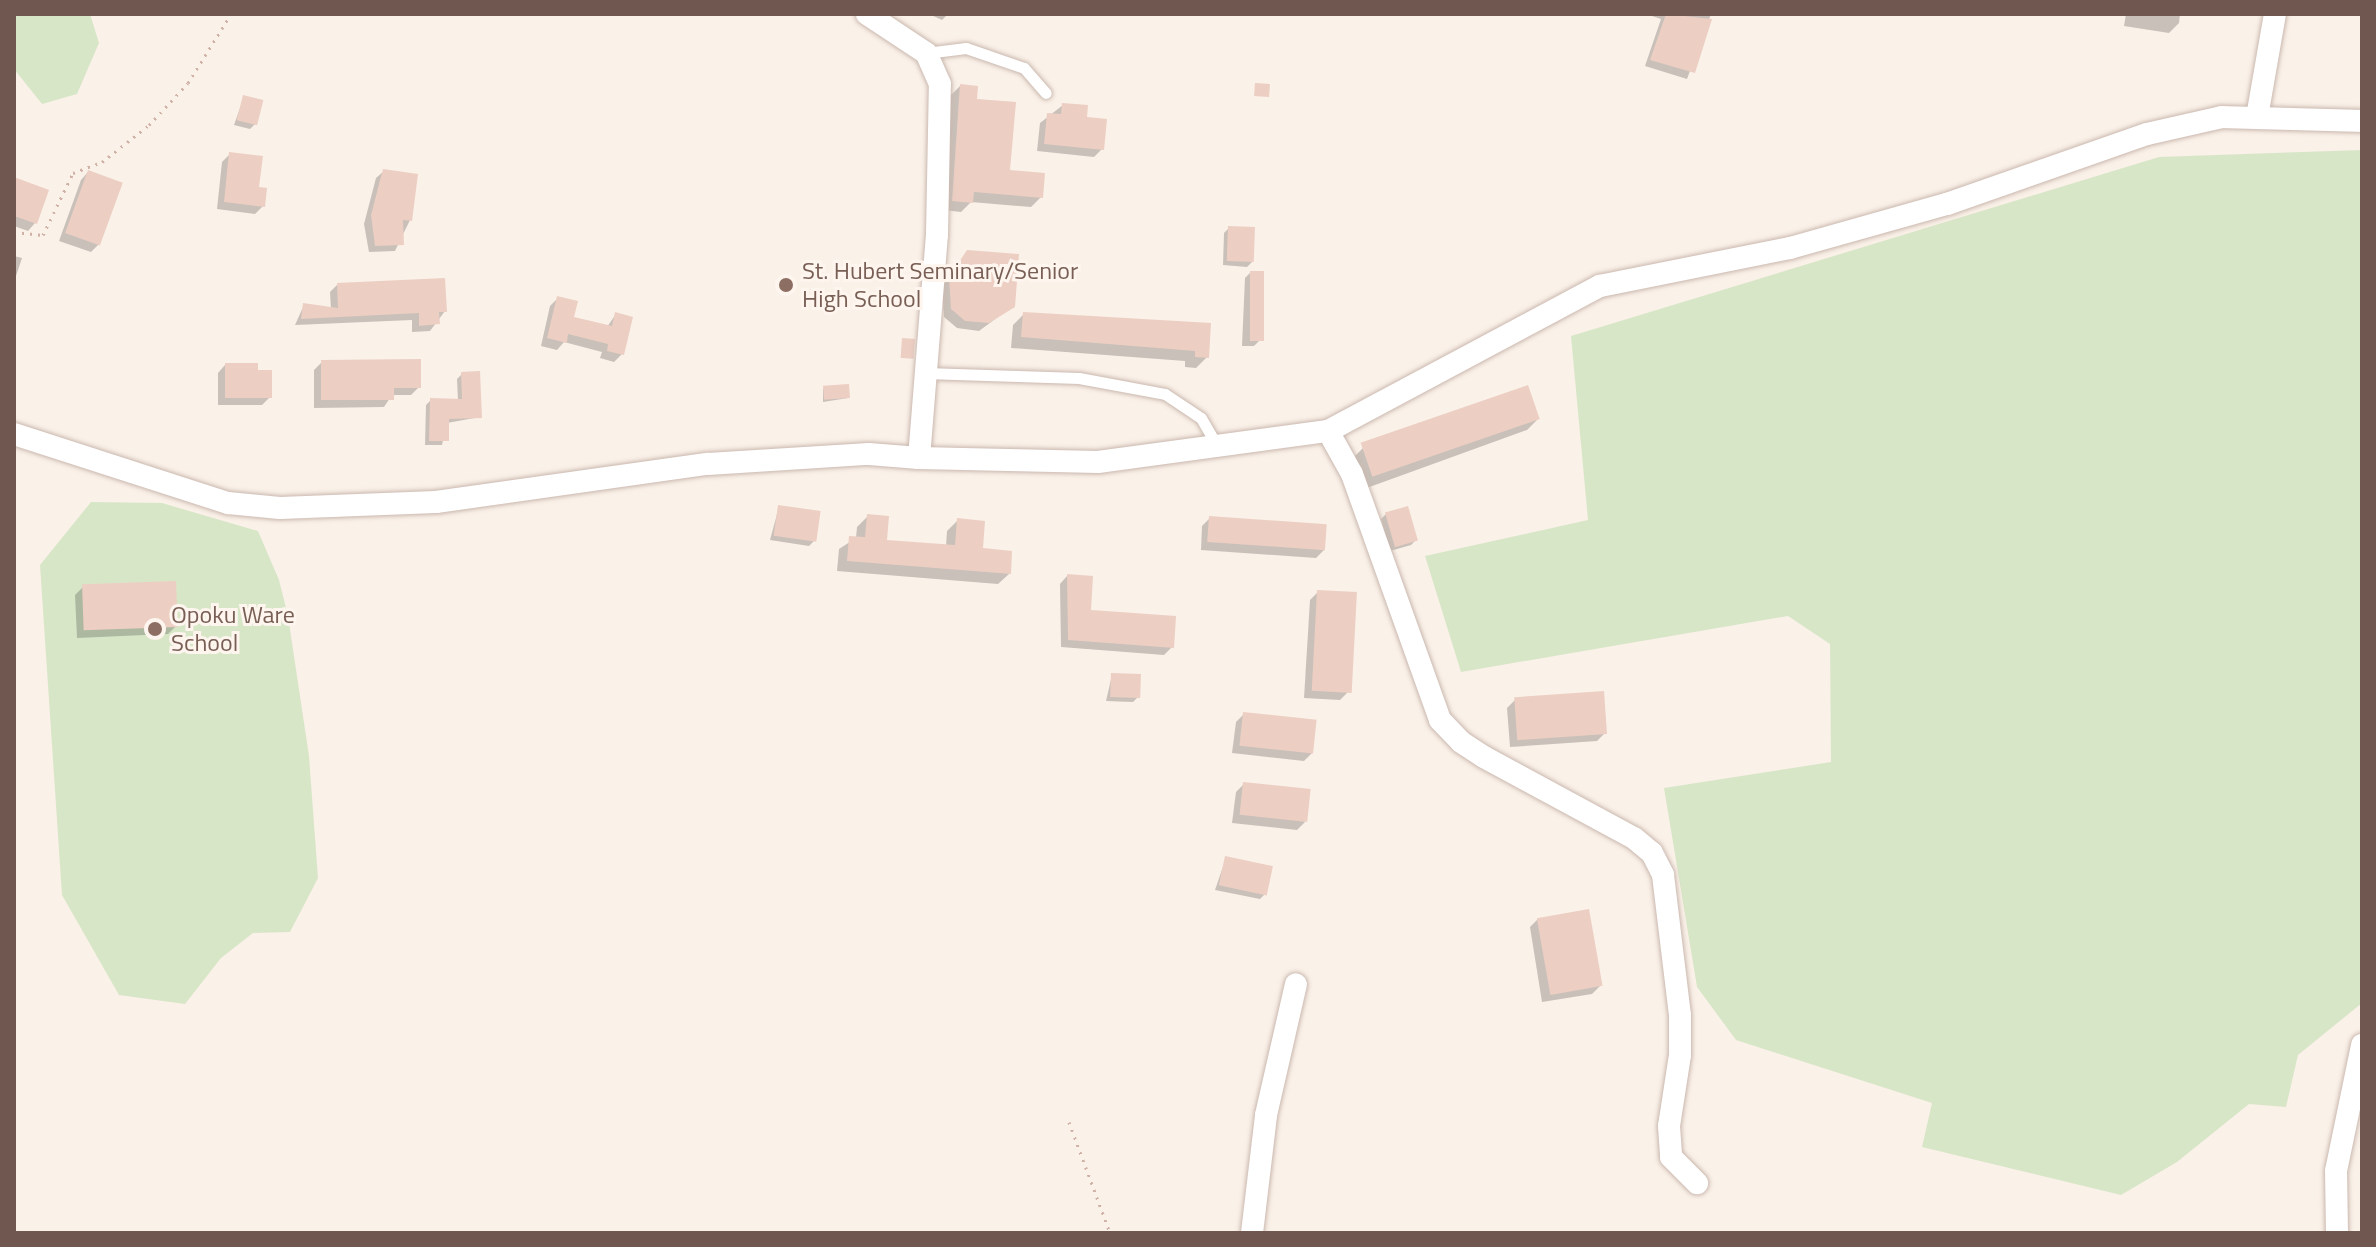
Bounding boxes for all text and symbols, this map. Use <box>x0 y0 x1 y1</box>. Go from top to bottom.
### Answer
place label: St. Hubert Seminary/Senior High School <box>802 257 1078 313</box>
marker: St. Hubert Seminary/Senior High School <box>777 276 795 294</box>
place label: Opoku Ware School <box>171 601 295 657</box>
marker: Opoku Ware School <box>146 620 164 638</box>

